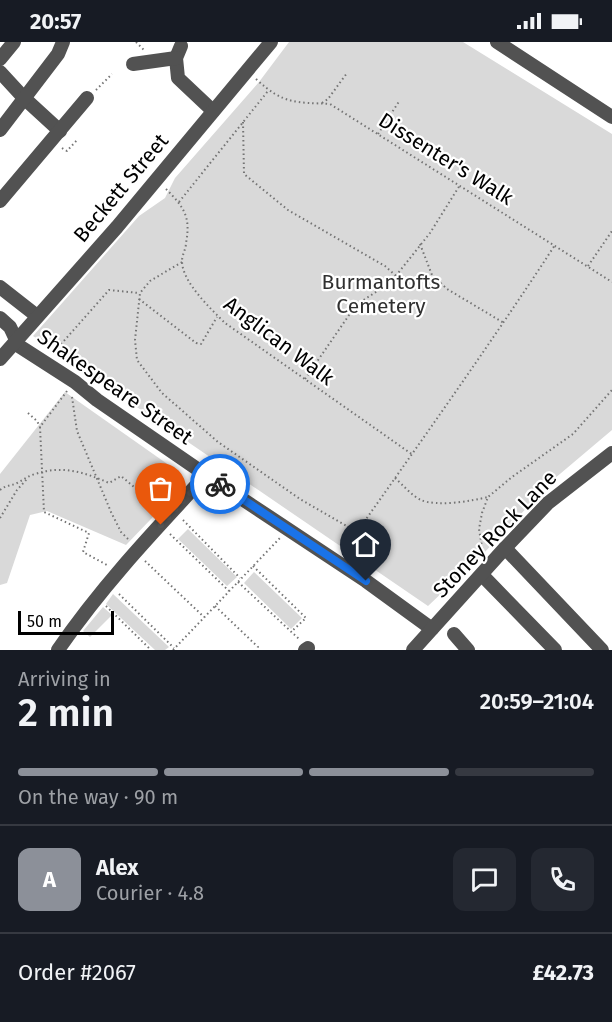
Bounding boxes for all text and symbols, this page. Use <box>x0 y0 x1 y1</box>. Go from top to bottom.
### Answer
text: 20:57 <box>30 8 81 35</box>
street label: Dissenter's Walk <box>374 107 518 211</box>
street label: Beckett Street <box>68 128 174 248</box>
park label: Burmantofts Cemetery <box>322 269 441 319</box>
street label: Anglican Walk <box>219 291 339 391</box>
street label: Shakespeare Street <box>32 324 198 451</box>
courier <box>190 454 250 514</box>
pin <box>135 463 186 525</box>
street label: Stoney Rock Lane <box>428 465 562 603</box>
icon: bike <box>204 468 237 501</box>
icon: bag <box>144 472 177 505</box>
pin <box>340 519 391 581</box>
icon: home <box>349 528 382 561</box>
scale bar <box>18 608 114 636</box>
text: 50 m <box>27 612 62 631</box>
text: Arriving in <box>18 667 111 691</box>
text: 20:59–21:04 <box>480 688 594 715</box>
text: 2 min <box>18 690 114 736</box>
text: On the way · 90 m <box>18 785 178 809</box>
button: chat <box>453 848 516 911</box>
button: phone <box>531 848 594 911</box>
text: Alex <box>96 854 139 881</box>
text: A <box>43 866 56 893</box>
text: Courier · 4.8 <box>96 881 204 905</box>
text: Order #2067 <box>18 959 136 986</box>
text: £42.73 <box>533 959 594 986</box>

